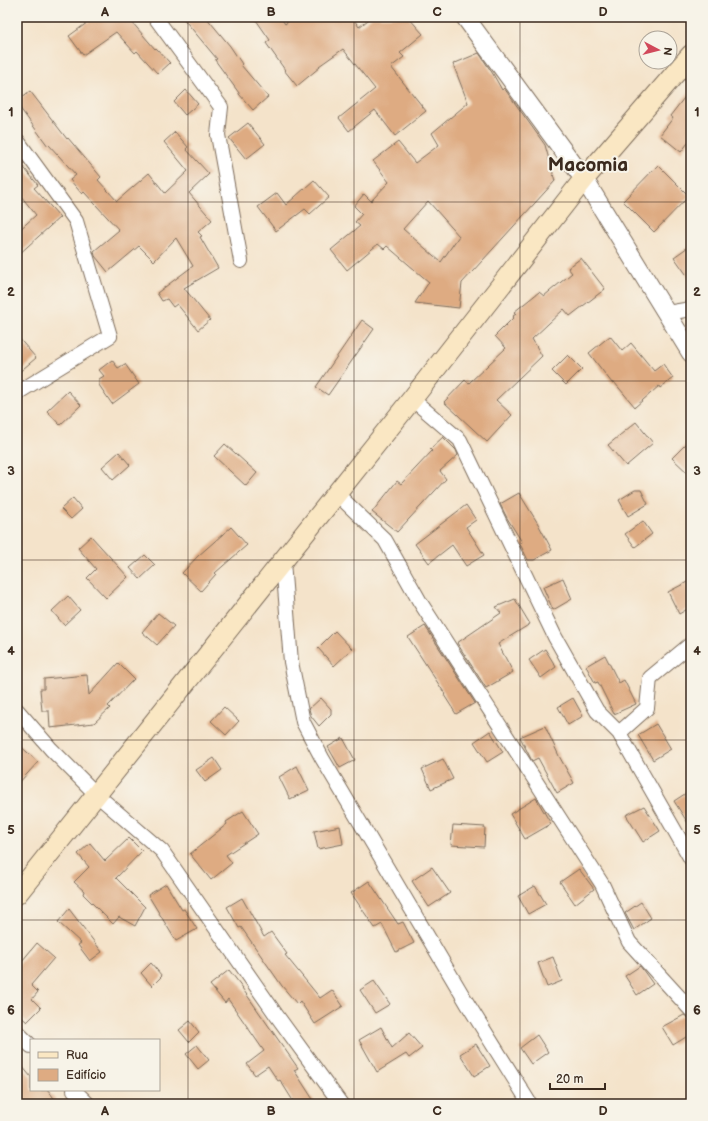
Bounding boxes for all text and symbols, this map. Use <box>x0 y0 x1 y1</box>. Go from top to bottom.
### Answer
text: A <box>100 4 109 20</box>
text: B <box>266 4 276 20</box>
text: C <box>432 4 442 20</box>
text: D <box>598 4 608 20</box>
north arrow <box>638 30 678 70</box>
text: N <box>660 46 674 56</box>
text: 1 <box>8 104 14 120</box>
text: 1 <box>694 104 700 120</box>
district label: Macomia <box>548 154 628 177</box>
text: 2 <box>7 284 15 300</box>
text: 2 <box>693 284 701 300</box>
text: 3 <box>7 463 15 479</box>
text: 3 <box>693 463 701 479</box>
text: 4 <box>7 643 15 659</box>
text: 4 <box>693 643 701 659</box>
text: 5 <box>7 822 15 838</box>
text: 5 <box>693 822 701 838</box>
text: 6 <box>7 1002 15 1018</box>
text: 6 <box>693 1002 701 1018</box>
legend <box>30 1039 160 1091</box>
text: Rua <box>66 1048 88 1063</box>
scale bar <box>550 1065 605 1091</box>
text: Edifício <box>66 1068 106 1083</box>
text: 20 m <box>556 1072 583 1087</box>
text: A <box>100 1103 109 1119</box>
text: B <box>266 1103 276 1119</box>
text: C <box>432 1103 442 1119</box>
text: D <box>598 1103 608 1119</box>

